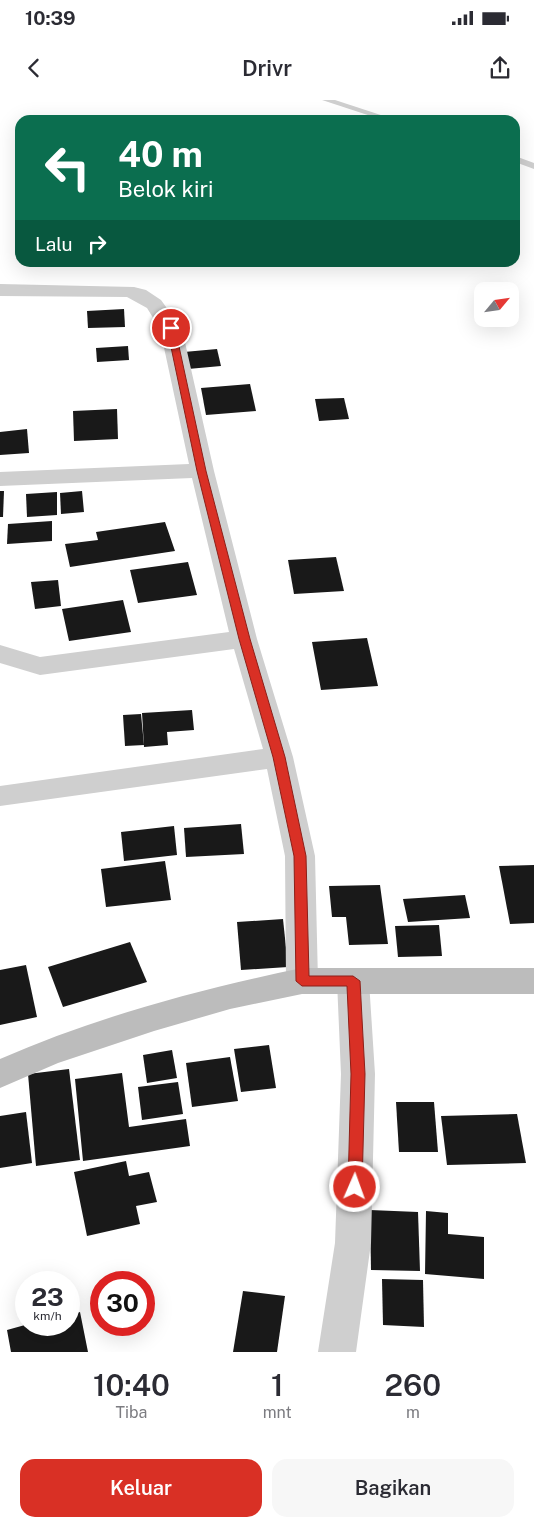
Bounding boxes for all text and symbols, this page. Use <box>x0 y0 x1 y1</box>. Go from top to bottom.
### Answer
text: 10:39 <box>25 7 76 29</box>
icon: back <box>20 54 48 82</box>
icon: share <box>486 54 514 82</box>
text: Drivr <box>242 55 292 81</box>
text: 40 m <box>118 134 203 175</box>
icon: left <box>35 135 100 200</box>
text: Belok kiri <box>118 176 214 202</box>
icon: right <box>83 230 111 258</box>
text: Lalu <box>35 233 73 255</box>
north arrow <box>474 282 519 328</box>
map controls <box>474 282 519 327</box>
pin <box>150 307 192 349</box>
icon: arrive <box>157 314 185 342</box>
position arrow <box>328 1160 380 1212</box>
speed limit sign: 30 <box>90 1271 155 1336</box>
text: 23 <box>31 1282 64 1312</box>
text: km/h <box>33 1309 62 1323</box>
text: 10:40 <box>93 1367 170 1403</box>
text: 1 <box>271 1367 283 1403</box>
text: 260 <box>385 1367 441 1403</box>
text: Tiba <box>115 1403 147 1422</box>
text: mnt <box>263 1403 292 1422</box>
text: m <box>406 1403 420 1422</box>
button: Keluar <box>20 1459 262 1517</box>
button: Bagikan <box>272 1459 514 1517</box>

